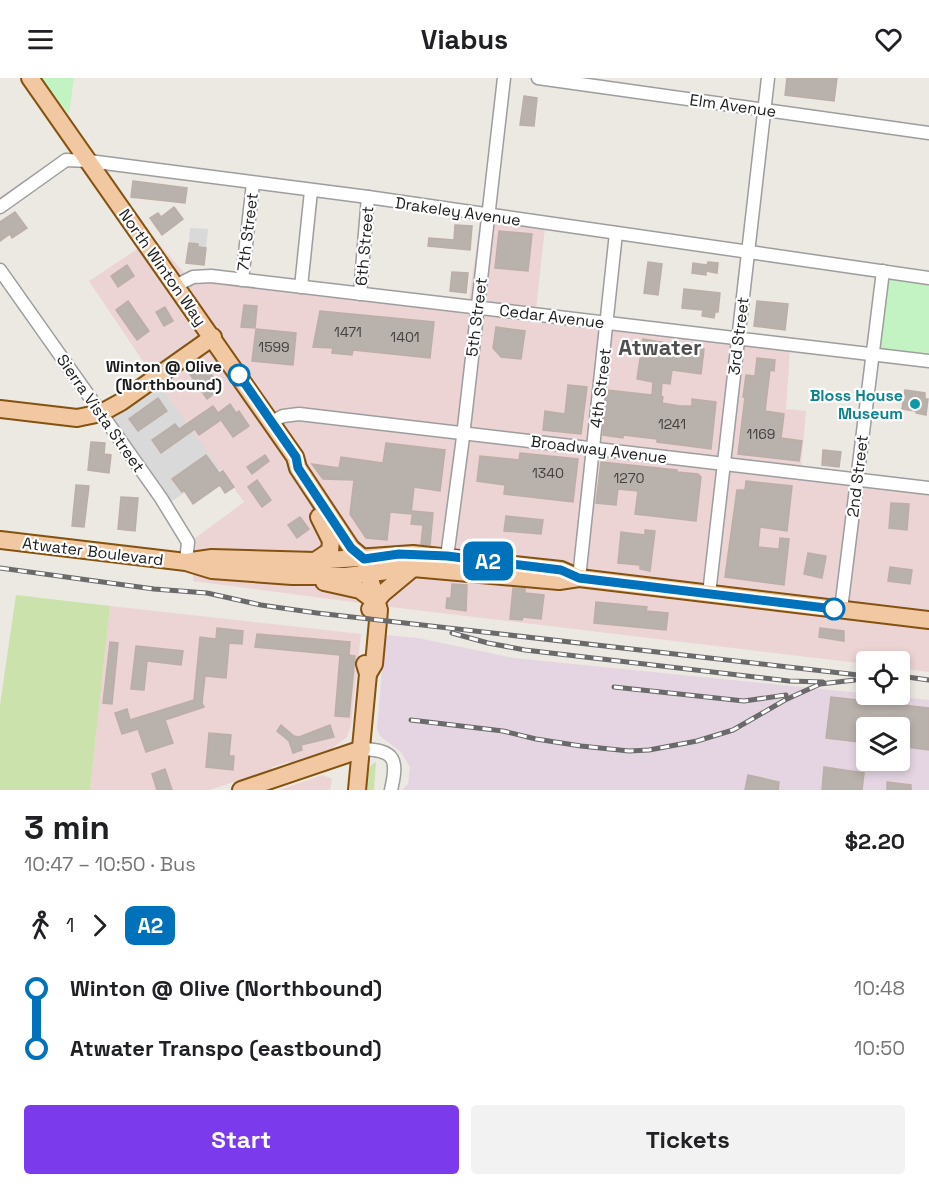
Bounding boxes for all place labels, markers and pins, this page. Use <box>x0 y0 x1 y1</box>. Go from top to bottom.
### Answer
place label: Winton @ Olive (Northbound) <box>106 356 222 395</box>
marker: Winton @ Olive (Northbound) <box>228 364 250 386</box>
place label: Bloss House Museum <box>810 385 903 424</box>
marker: Bloss House Museum <box>908 397 922 411</box>
unlabelled marker <box>823 598 845 620</box>

